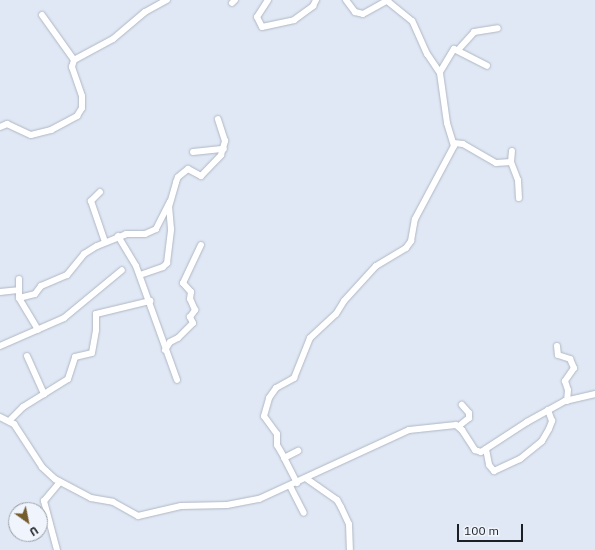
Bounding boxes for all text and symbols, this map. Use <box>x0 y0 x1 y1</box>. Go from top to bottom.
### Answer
north arrow <box>8 502 48 542</box>
scale bar <box>459 516 525 542</box>
text: U <box>27 523 41 539</box>
text: 100 m <box>464 523 499 538</box>

